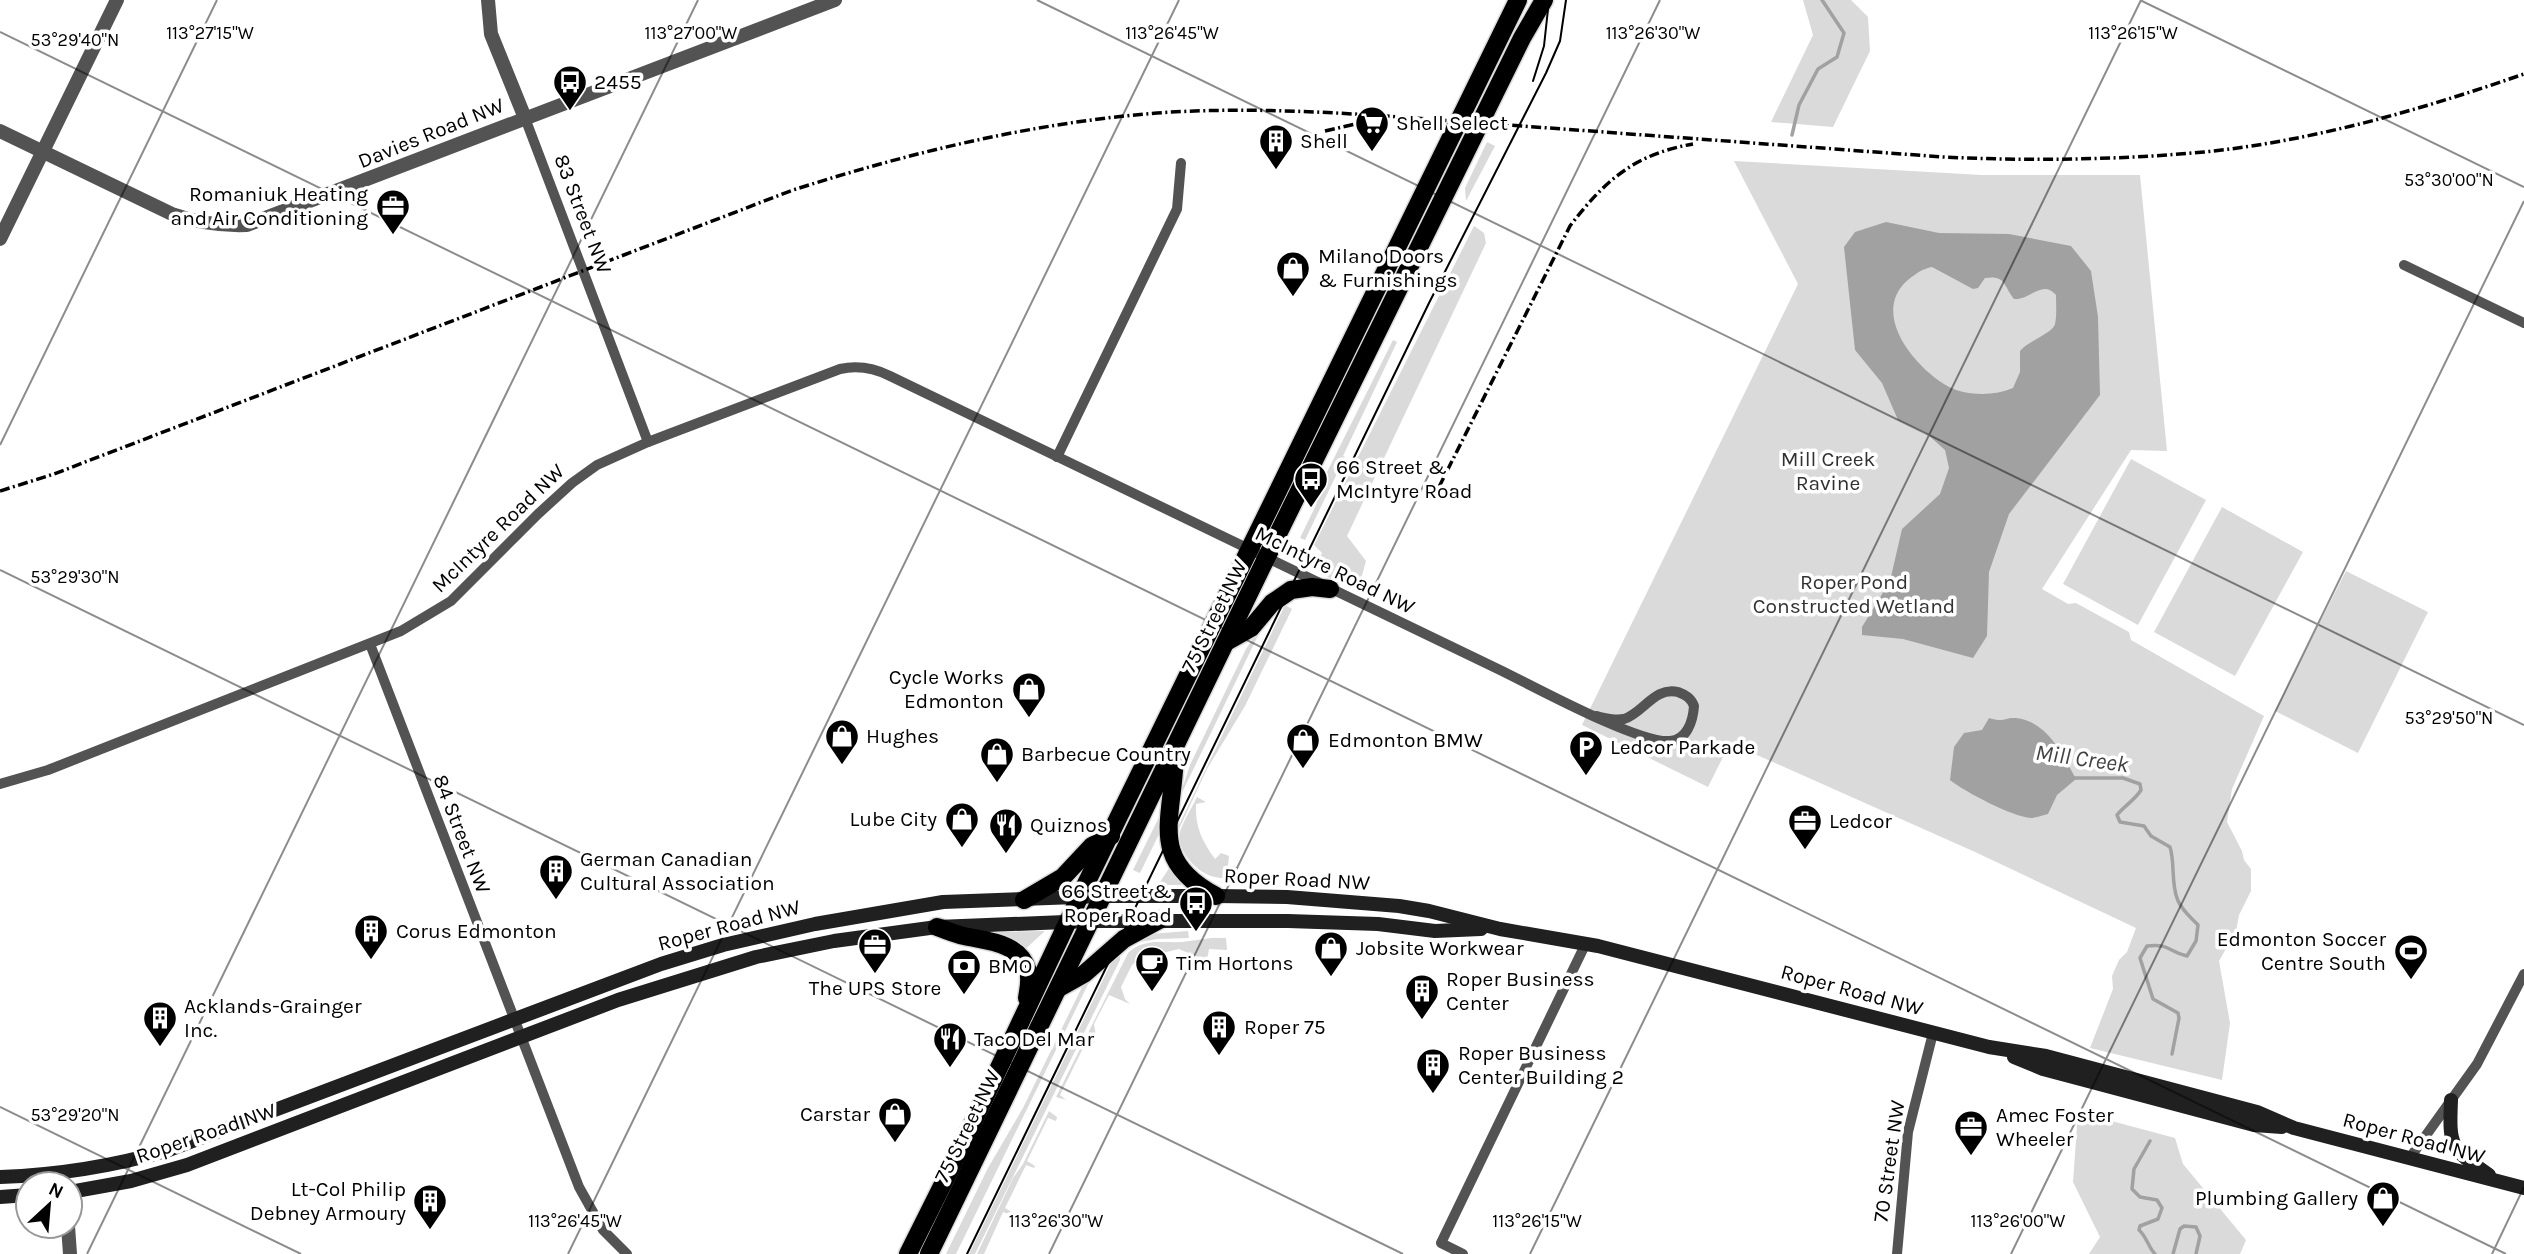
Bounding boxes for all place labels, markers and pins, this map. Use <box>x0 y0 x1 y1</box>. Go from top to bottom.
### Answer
bus stop icon: 2455 <box>551 63 589 112</box>
place label: 2455 <box>594 70 642 94</box>
supermarket icon: Shell Select <box>1353 104 1391 153</box>
place label: Shell Select <box>1396 111 1508 135</box>
building icon: Shell <box>1257 122 1295 171</box>
place label: Shell <box>1300 129 1348 153</box>
place label: Romaniuk Heating and Air Conditioning <box>171 182 368 230</box>
office icon: Romaniuk Heating and Air Conditioning <box>374 187 412 236</box>
place label: Milano Doors & Furnishings <box>1318 244 1457 292</box>
shop icon: Milano Doors & Furnishings <box>1274 249 1312 298</box>
place label: 66 Street & McIntyre Road <box>1336 455 1473 503</box>
bus stop icon: 66 Street & McIntyre Road <box>1292 460 1330 509</box>
place label: Cycle Works Edmonton <box>889 665 1004 713</box>
shop icon: Cycle Works Edmonton <box>1010 670 1048 719</box>
shop icon: Hughes <box>823 717 861 766</box>
shop icon: Edmonton BMW <box>1284 721 1322 770</box>
place label: Hughes <box>866 724 939 748</box>
place label: Edmonton BMW <box>1328 728 1483 752</box>
parking icon: Ledcor Parkade <box>1567 728 1605 777</box>
shop icon: Barbecue Country <box>978 735 1016 784</box>
place label: Ledcor Parkade <box>1610 735 1755 759</box>
place label: Barbecue Country <box>1021 742 1191 766</box>
shop icon: Lube City <box>943 800 981 849</box>
office icon: Ledcor <box>1786 802 1824 851</box>
restaurant icon: Quiznos <box>987 806 1025 855</box>
place label: Lube City <box>849 807 937 831</box>
place label: Ledcor <box>1829 809 1892 833</box>
place label: Quiznos <box>1030 813 1108 837</box>
place label: German Canadian Cultural Association <box>580 847 775 895</box>
building icon: German Canadian Cultural Association <box>537 852 575 901</box>
place label: 66 Street & Roper Road <box>1061 879 1172 927</box>
bus stop icon: 66 Street & Roper Road <box>1177 884 1215 933</box>
building icon: Corus Edmonton <box>352 912 390 961</box>
place label: Corus Edmonton <box>396 919 557 943</box>
office icon: The UPS Store <box>856 926 894 975</box>
place label: Edmonton Soccer Centre South <box>2217 927 2386 975</box>
shop icon: Jobsite Workwear <box>1312 929 1350 978</box>
sports icon: Edmonton Soccer Centre South <box>2392 932 2430 981</box>
place label: Jobsite Workwear <box>1356 936 1524 960</box>
cafe icon: Tim Hortons <box>1133 944 1171 993</box>
bank icon: BMO <box>945 947 983 996</box>
place label: Tim Hortons <box>1176 951 1294 975</box>
place label: BMO <box>988 954 1032 978</box>
place label: Roper Business Center <box>1446 967 1595 1015</box>
building icon: Roper Business Center <box>1403 972 1441 1021</box>
place label: The UPS Store <box>809 976 941 1000</box>
place label: Acklands-Grainger Inc. <box>184 994 362 1042</box>
building icon: Acklands-Grainger Inc. <box>141 999 179 1048</box>
building icon: Roper 75 <box>1200 1008 1238 1057</box>
place label: Roper 75 <box>1244 1015 1326 1039</box>
restaurant icon: Taco Del Mar <box>931 1020 969 1069</box>
place label: Taco Del Mar <box>974 1027 1094 1051</box>
place label: Roper Business Center Building 2 <box>1458 1041 1624 1089</box>
building icon: Roper Business Center Building 2 <box>1414 1046 1452 1095</box>
shop icon: Carstar <box>876 1095 914 1144</box>
place label: Carstar <box>800 1102 870 1126</box>
place label: Amec Foster Wheeler <box>1996 1103 2114 1151</box>
office icon: Amec Foster Wheeler <box>1952 1108 1990 1157</box>
place label: Lt-Col Philip Debney Armoury <box>250 1177 406 1225</box>
shop icon: Plumbing Gallery <box>2364 1179 2402 1228</box>
building icon: Lt-Col Philip Debney Armoury <box>411 1182 449 1231</box>
place label: Plumbing Gallery <box>2195 1186 2358 1210</box>

